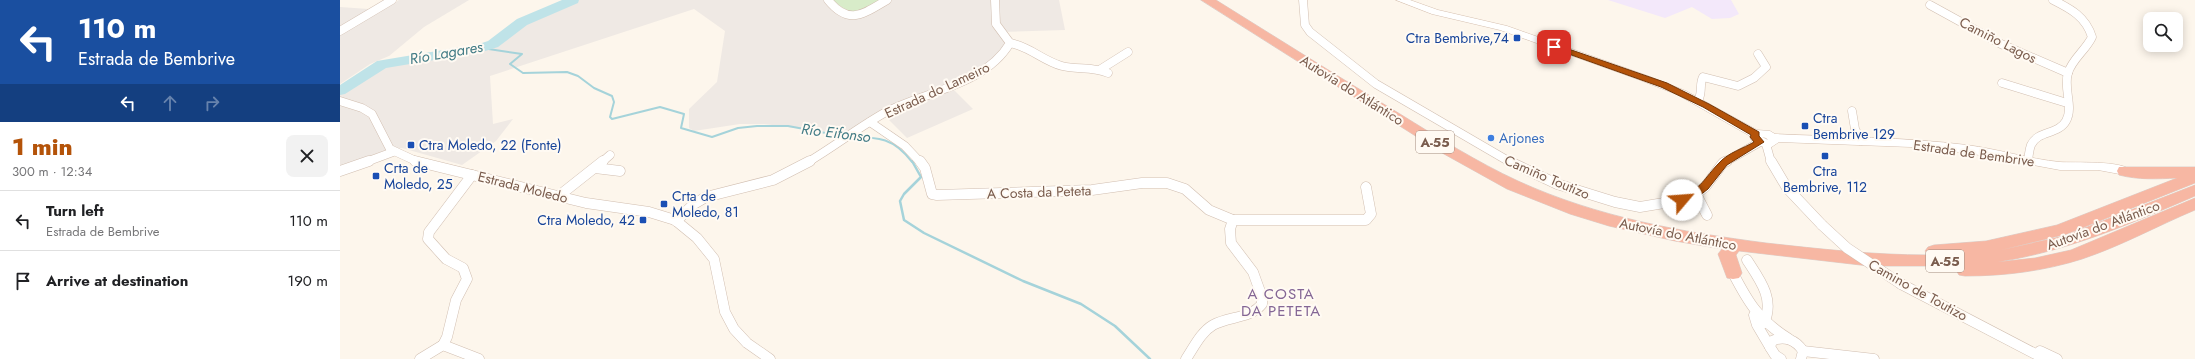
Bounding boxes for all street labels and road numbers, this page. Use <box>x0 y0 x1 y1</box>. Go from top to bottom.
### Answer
street label: Camiño Lagos <box>1956 12 2040 68</box>
street label: Autovía do Atlántico <box>1296 50 1408 130</box>
street label: Estrada do Lameiro <box>881 57 993 123</box>
road number: A-55 <box>1416 131 1454 153</box>
street label: Estrada de Bembrive <box>1912 135 2036 171</box>
street label: Camiño Toutizo <box>1501 150 1593 204</box>
street label: Estrada Moledo <box>476 166 570 208</box>
street label: A Costa da Peteta <box>986 180 1092 204</box>
street label: Autovía do Atlántico <box>2044 195 2163 255</box>
street label: Autovía do Atlántico <box>1618 213 1739 255</box>
road number: A-55 <box>1926 250 1964 272</box>
street label: Camino de Toutizo <box>1865 254 1971 326</box>

